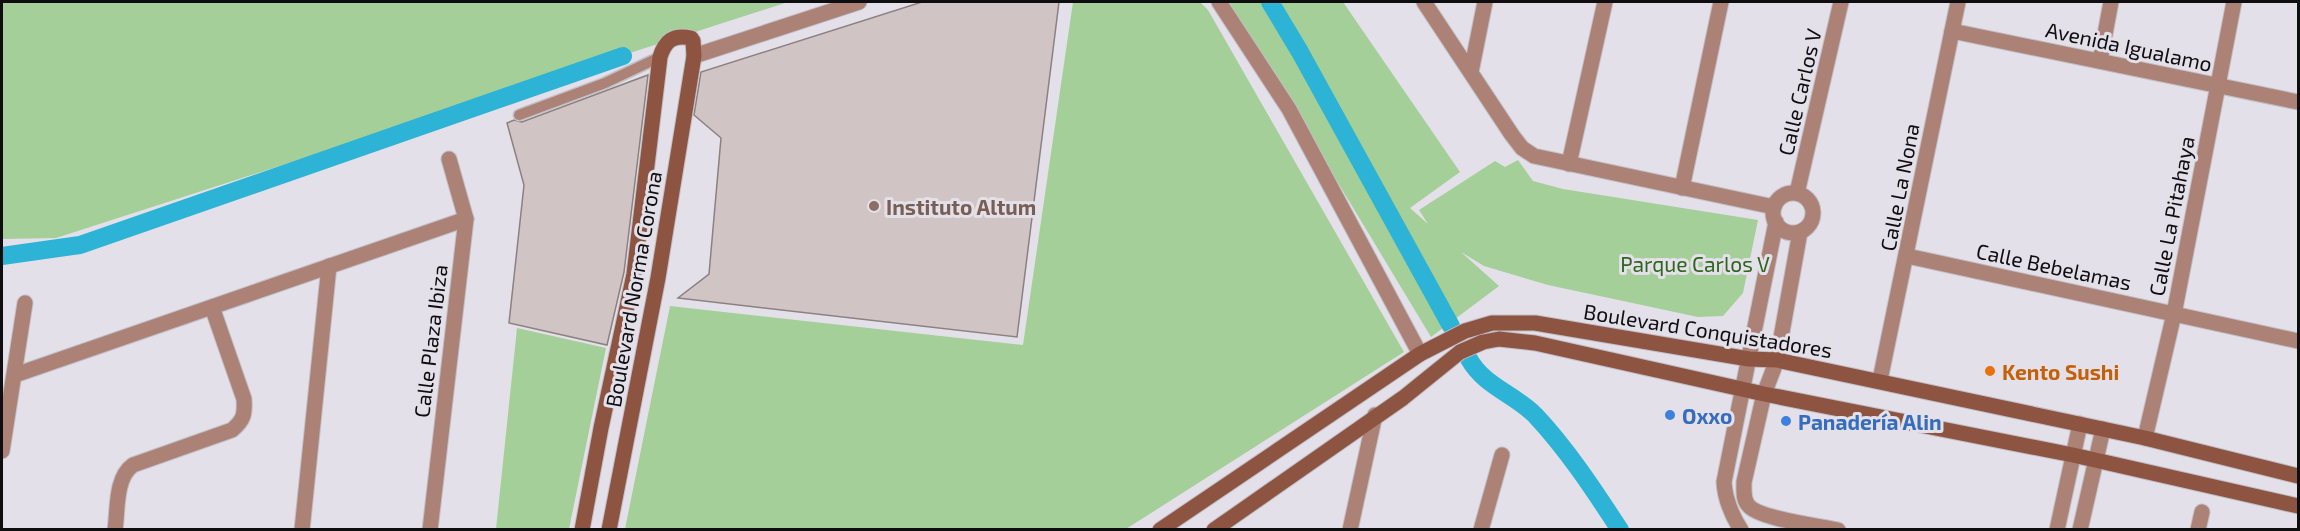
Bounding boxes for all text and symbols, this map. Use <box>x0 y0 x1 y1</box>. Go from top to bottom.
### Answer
street label: Avenida Igualamo <box>2044 16 2214 76</box>
street label: Calle Carlos V <box>1772 26 1826 158</box>
street label: Calle La Nona <box>1874 121 1924 253</box>
street label: Calle La Pitahaya <box>2143 134 2199 298</box>
street label: Boulevard Norma Corona <box>600 169 666 409</box>
place label: Instituto Altum <box>886 194 1036 219</box>
marker: Instituto Altum <box>867 199 881 213</box>
street label: Calle Bebelamas <box>1974 237 2134 295</box>
park label: Parque Carlos V <box>1620 251 1770 276</box>
street label: Calle Plaza Ibiza <box>408 263 452 419</box>
street label: Boulevard Conquistadores <box>1582 298 1834 362</box>
place label: Kento Sushi <box>2002 359 2119 384</box>
marker: Kento Sushi <box>1983 364 1997 378</box>
place label: Oxxo <box>1682 403 1732 428</box>
marker: Oxxo <box>1663 408 1677 422</box>
place label: Panadería Alin <box>1798 409 1942 434</box>
marker: Panadería Alin <box>1779 414 1793 428</box>

